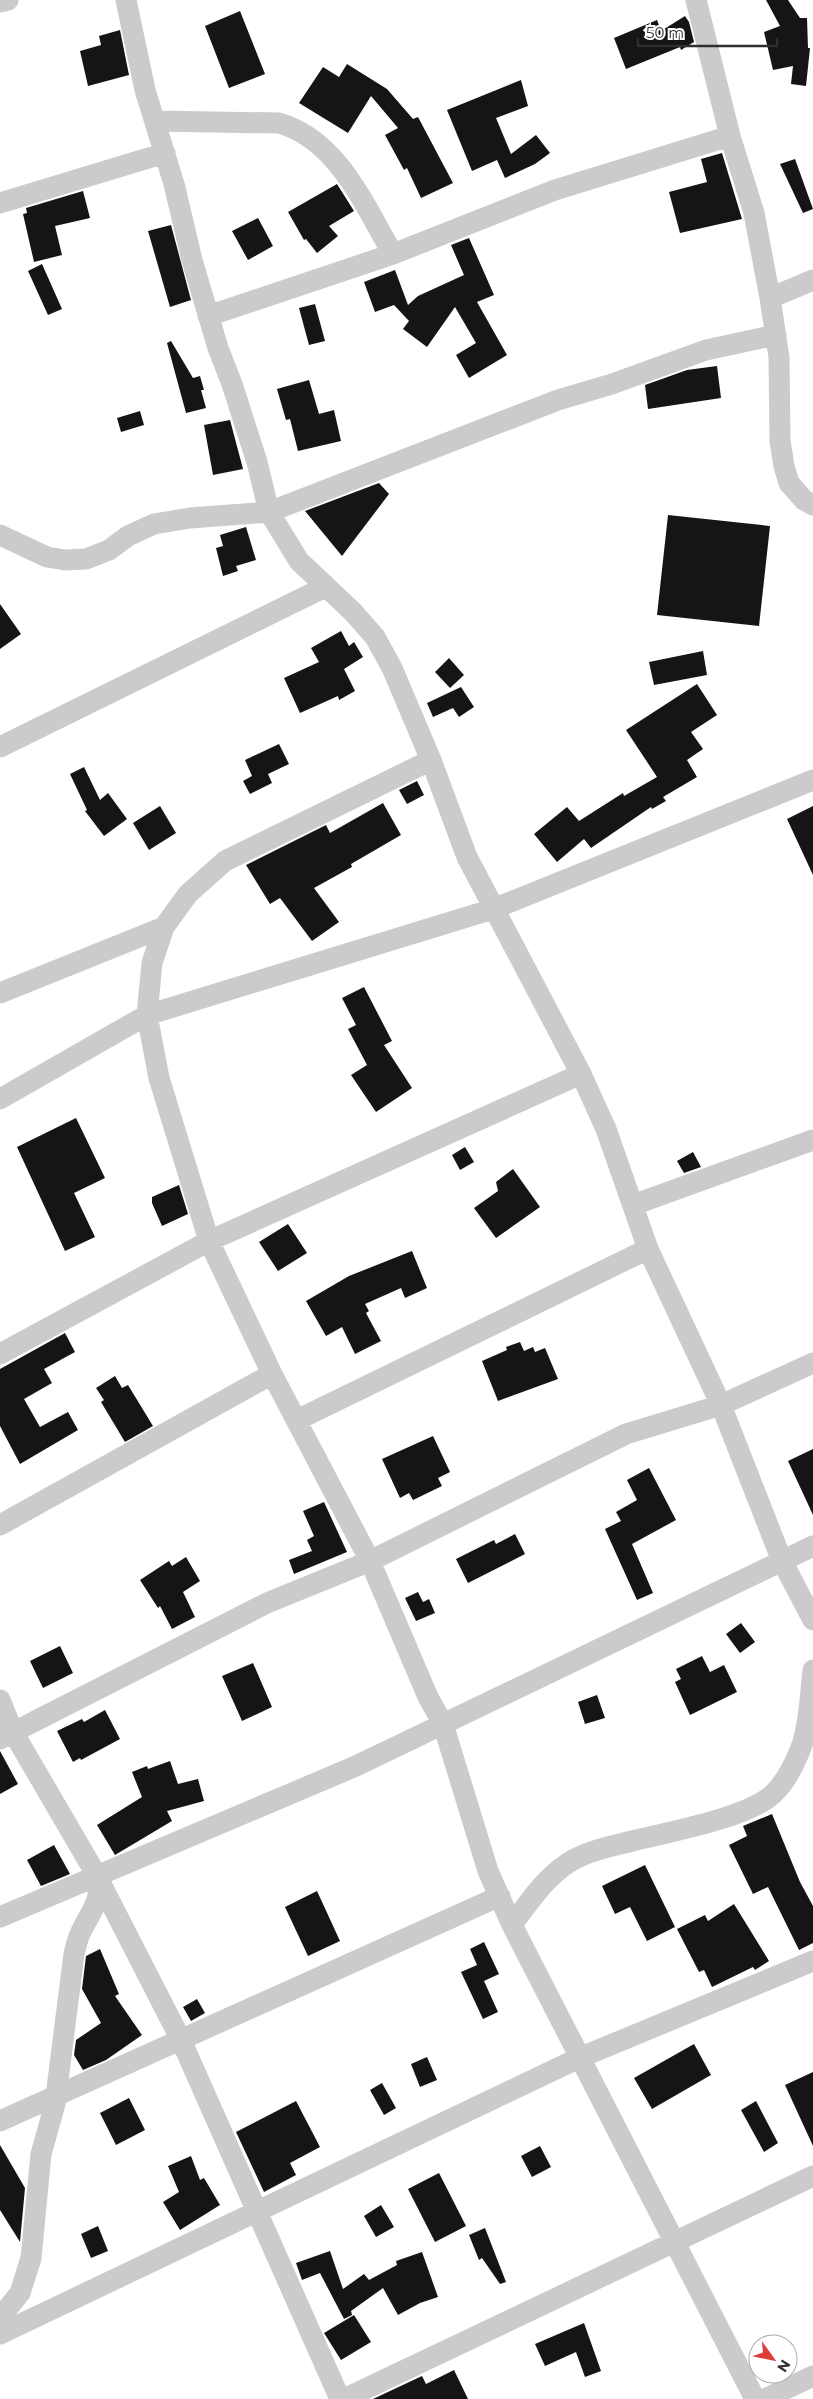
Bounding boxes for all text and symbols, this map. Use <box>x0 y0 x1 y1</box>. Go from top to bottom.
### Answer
scale bar <box>638 15 777 47</box>
text: 50 m <box>646 23 684 42</box>
north arrow <box>748 2334 798 2384</box>
text: N <box>773 2356 795 2376</box>

